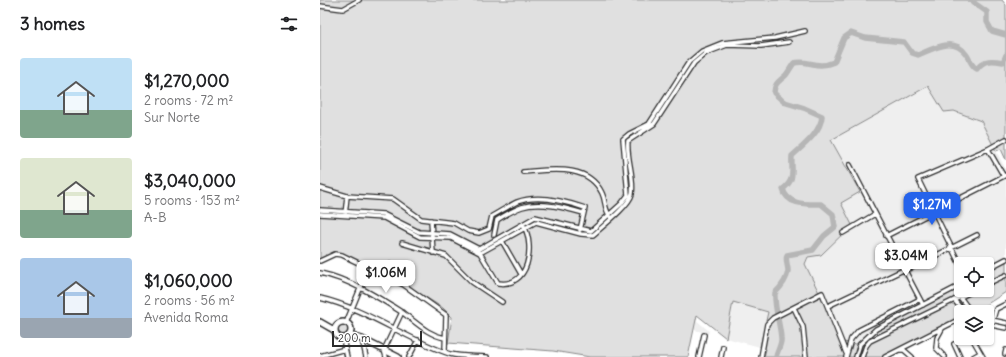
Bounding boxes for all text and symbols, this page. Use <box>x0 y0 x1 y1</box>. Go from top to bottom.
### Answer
text: 3 homes <box>20 13 85 35</box>
icon: filters <box>278 13 300 35</box>
text: $1,270,000 <box>144 70 229 92</box>
icon: home <box>52 74 100 122</box>
text: 2 rooms · 72 m² <box>144 92 233 109</box>
text: Sur Norte <box>144 109 200 126</box>
text: $3,040,000 <box>144 170 236 192</box>
icon: home <box>52 174 100 222</box>
text: 5 rooms · 153 m² <box>144 192 240 209</box>
pin: $1.27M <box>899 192 965 226</box>
text: $1.27M <box>913 196 951 213</box>
text: A-B <box>144 209 166 226</box>
pin: $3.04M <box>873 243 939 277</box>
text: $3.04M <box>884 247 928 264</box>
map controls <box>954 257 994 345</box>
button: locate <box>954 257 994 297</box>
pin: $1.06M <box>353 260 419 294</box>
text: $1.06M <box>365 264 407 281</box>
text: $1,060,000 <box>144 270 233 292</box>
icon: home <box>52 274 100 322</box>
text: 2 rooms · 56 m² <box>144 292 235 309</box>
button: layers <box>954 305 994 345</box>
text: Avenida Roma <box>144 309 228 326</box>
scale bar <box>332 329 422 348</box>
text: 200 m <box>338 331 371 345</box>

